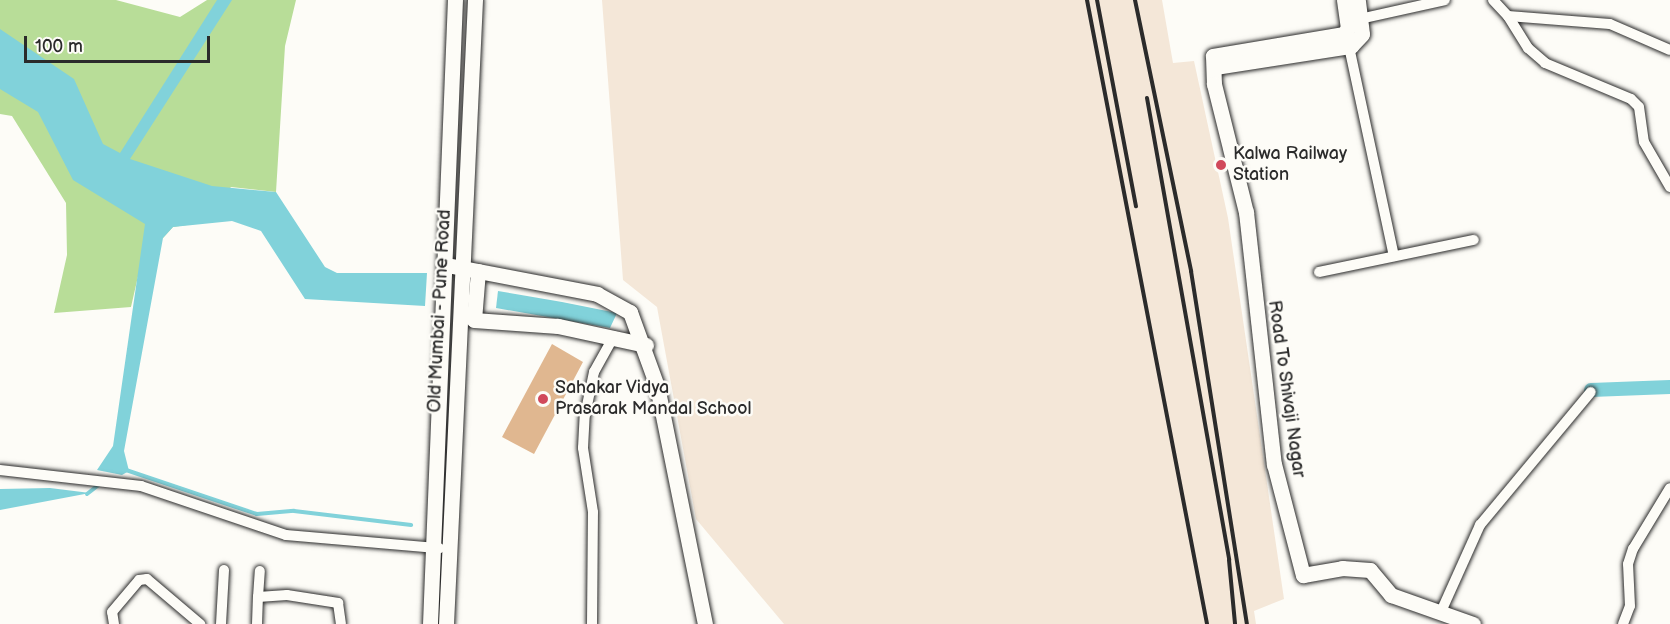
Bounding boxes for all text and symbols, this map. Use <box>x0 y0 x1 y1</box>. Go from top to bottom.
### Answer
scale bar <box>27 24 213 62</box>
text: 100 m <box>35 36 83 57</box>
place label: Kalwa Railway Station <box>1233 144 1347 186</box>
marker: Kalwa Railway Station <box>1214 158 1228 172</box>
street label: Old Mumbai - Pune Road <box>424 208 456 414</box>
street label: Road To Shivaji Nagar <box>1263 299 1309 479</box>
place label: Sahakar Vidya Prasarak Mandal School <box>555 378 752 420</box>
marker: Sahakar Vidya Prasarak Mandal School <box>536 392 550 406</box>

